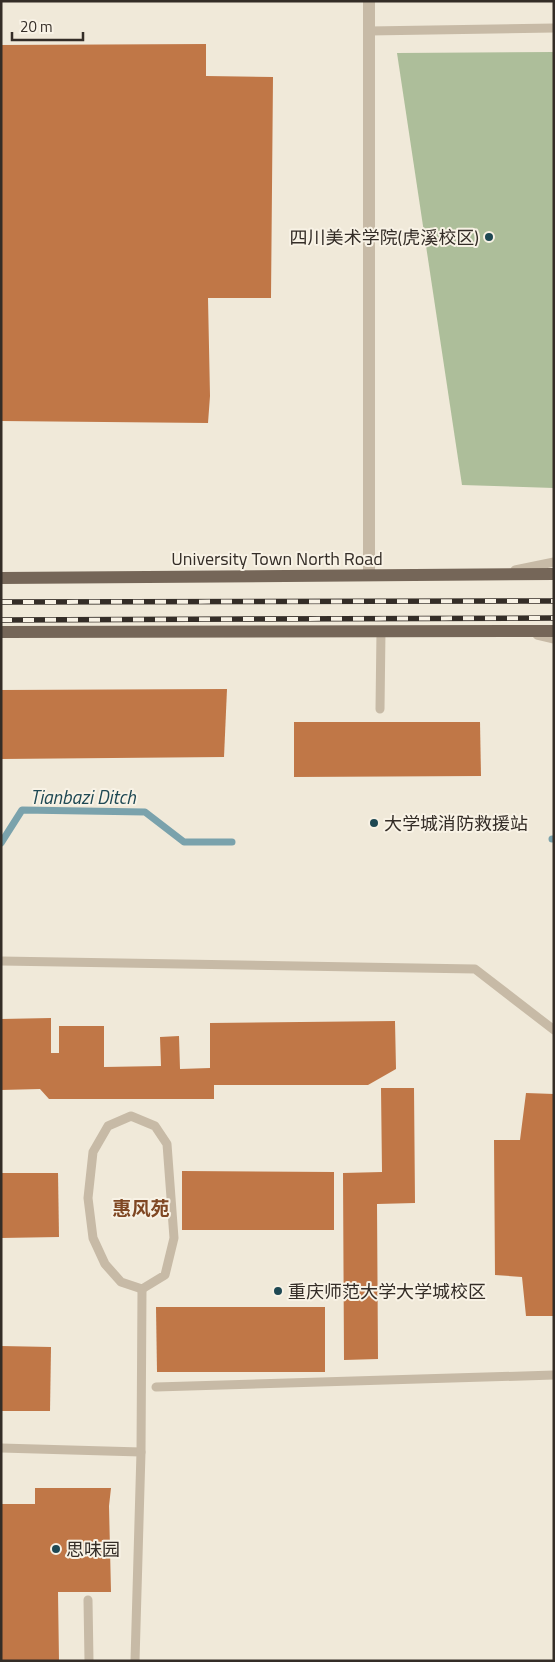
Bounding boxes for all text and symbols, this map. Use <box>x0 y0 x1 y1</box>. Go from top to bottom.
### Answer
scale bar <box>12 10 84 42</box>
text: 20 m <box>20 15 53 38</box>
place label: 四川美术学院(虎溪校区) <box>289 224 479 251</box>
marker: 四川美术学院(虎溪校区) <box>483 231 495 243</box>
street label: University Town North Road <box>171 545 383 572</box>
water label: Tianbazi Ditch <box>30 782 136 811</box>
place label: 大学城消防救援站 <box>384 810 528 837</box>
marker: 大学城消防救援站 <box>368 817 380 829</box>
district label: 惠风苑 <box>112 1193 170 1222</box>
place label: 重庆师范大学大学城校区 <box>288 1278 486 1305</box>
marker: 重庆师范大学大学城校区 <box>272 1285 284 1297</box>
place label: 思味园 <box>66 1536 120 1563</box>
marker: 思味园 <box>50 1543 62 1555</box>

